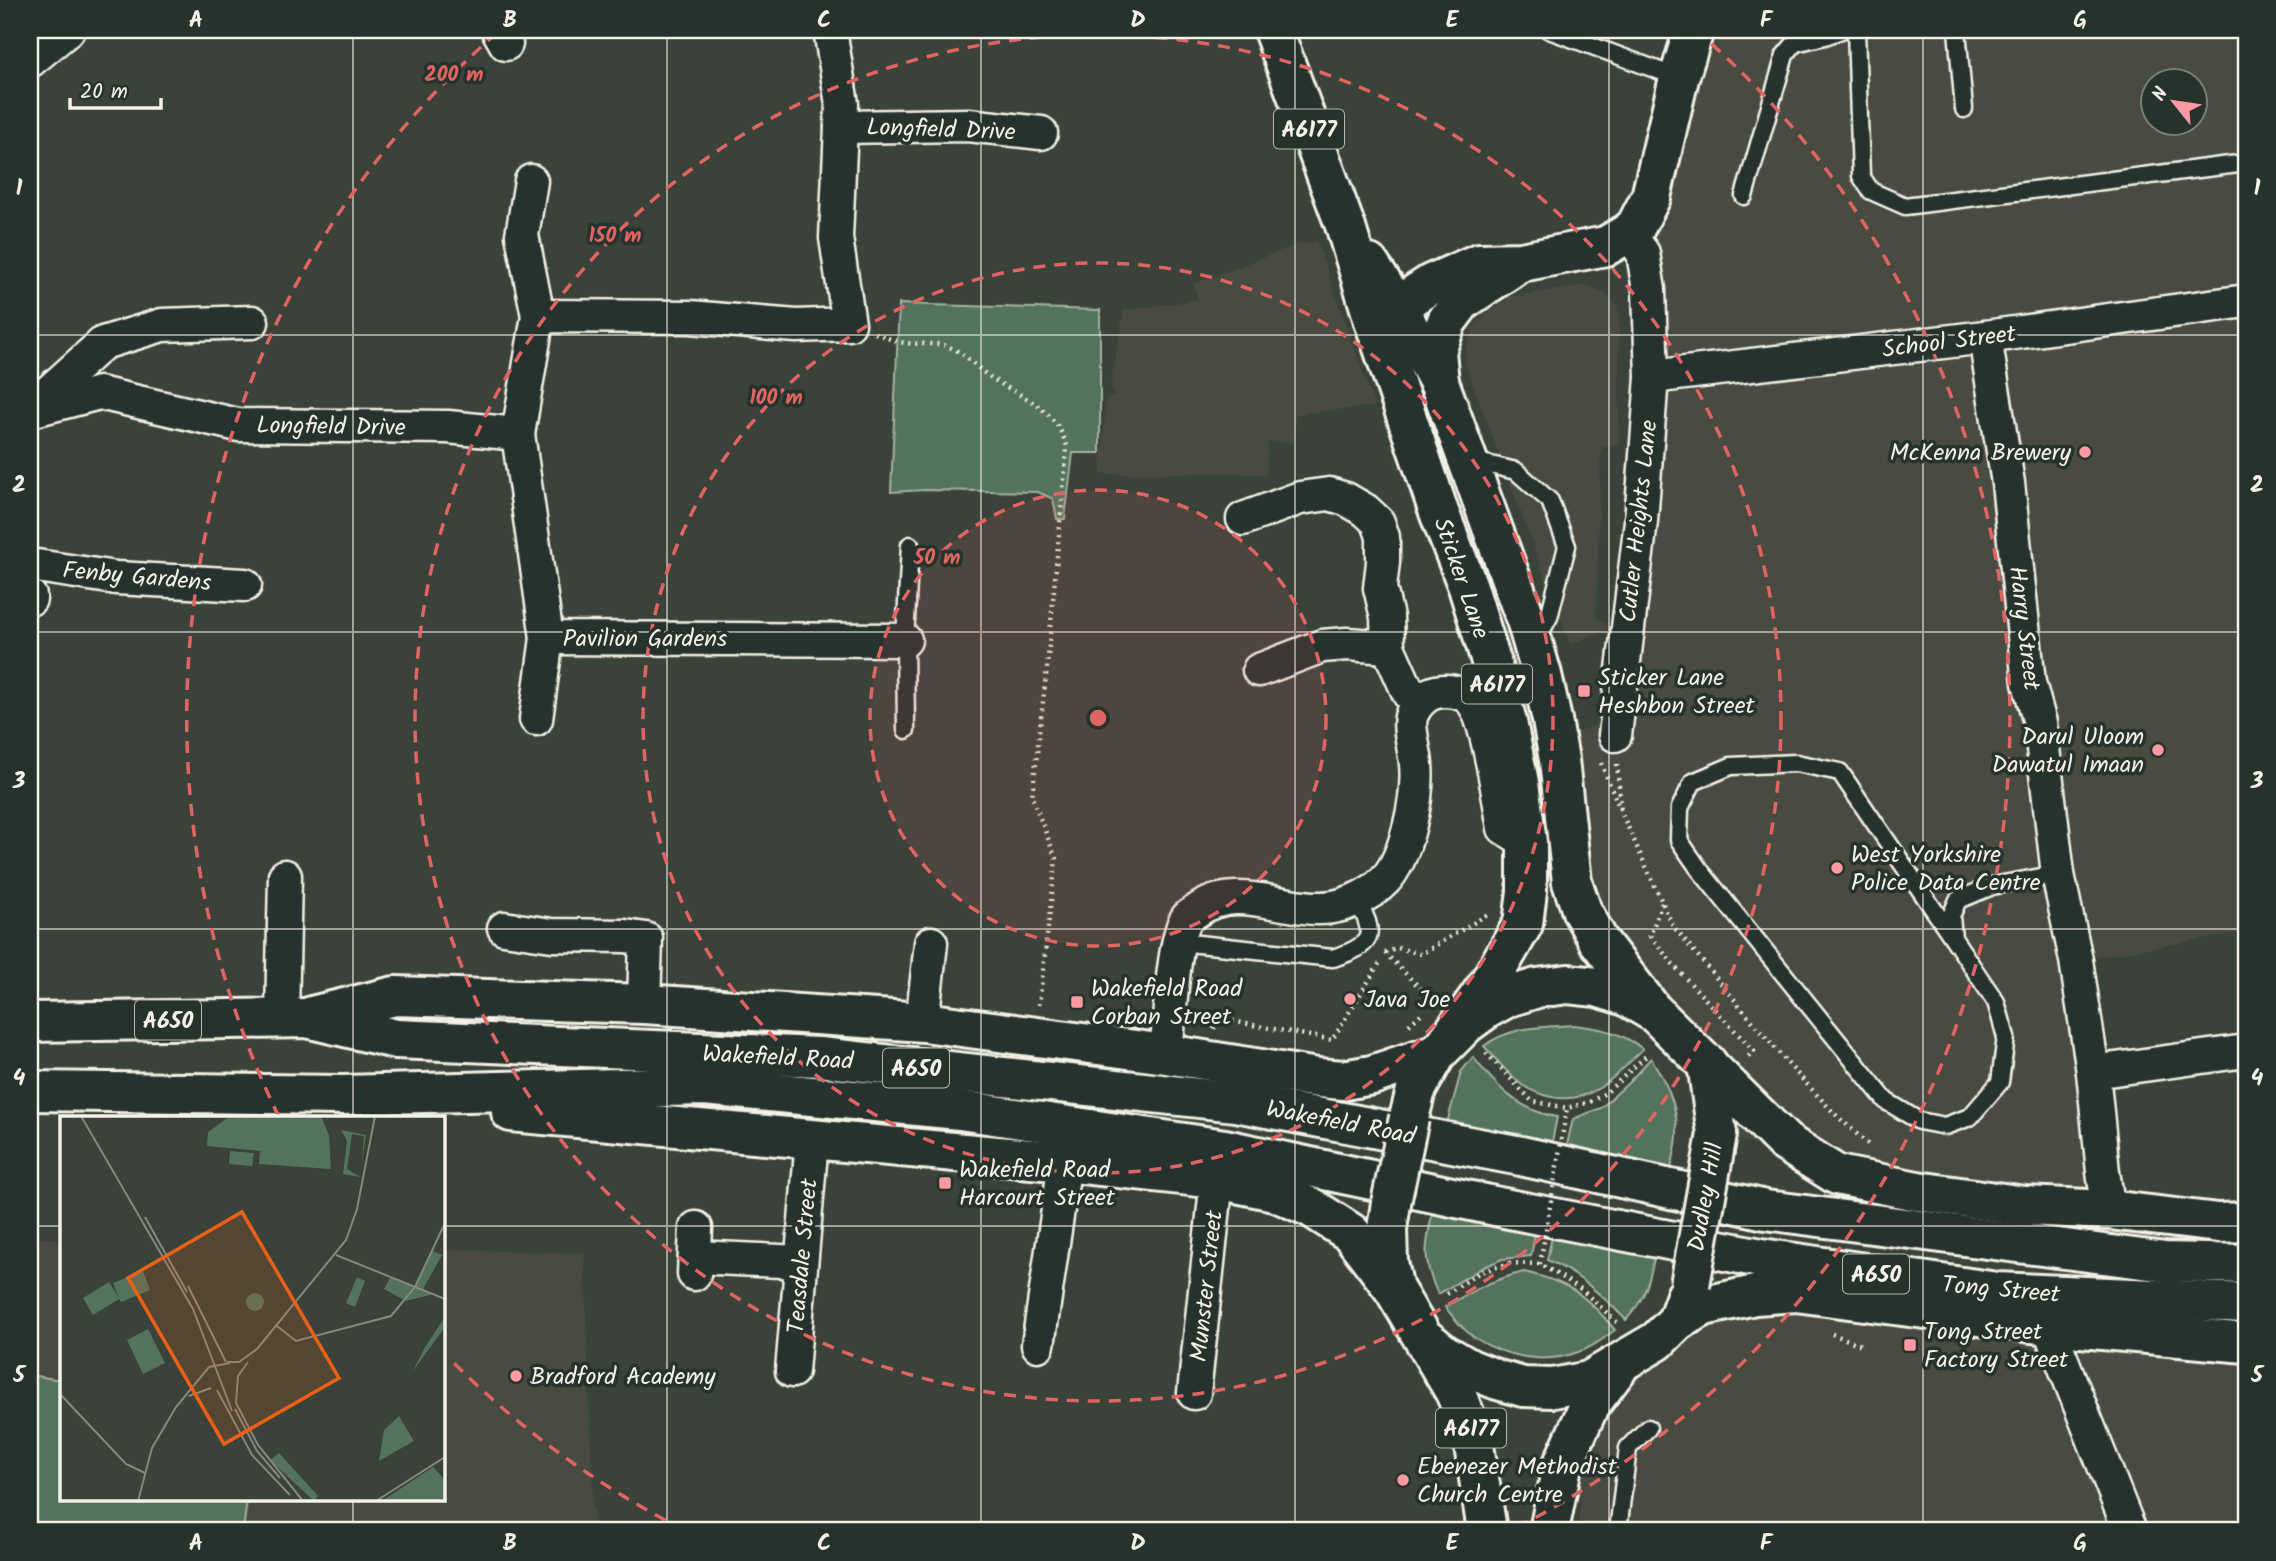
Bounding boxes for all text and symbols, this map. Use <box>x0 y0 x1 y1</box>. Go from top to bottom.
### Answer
text: A <box>189 3 203 39</box>
text: B <box>503 3 517 39</box>
text: C <box>817 3 831 39</box>
text: D <box>1130 3 1146 39</box>
text: E <box>1446 3 1460 39</box>
text: F <box>1760 3 1774 39</box>
text: G <box>2073 3 2087 39</box>
text: 200 m <box>424 59 484 92</box>
scale bar <box>70 66 161 110</box>
north arrow <box>2140 66 2210 136</box>
text: 20 m <box>80 76 128 109</box>
text: N <box>2145 82 2177 107</box>
street label: Longfield Drive <box>866 108 1016 153</box>
road number: A6177 <box>1274 110 1344 148</box>
text: 1 <box>16 171 23 207</box>
text: 1 <box>2254 171 2261 207</box>
text: 150 m <box>588 220 642 253</box>
street label: School Street <box>1880 315 2019 370</box>
text: 100 m <box>749 382 803 415</box>
street label: Longfield Drive <box>256 407 406 448</box>
street label: Cutler Heights Lane <box>1609 418 1670 624</box>
place label: McKenna Brewery <box>1890 434 2072 473</box>
marker: McKenna Brewery <box>2077 444 2093 460</box>
text: 2 <box>12 468 26 504</box>
text: 2 <box>2250 468 2264 504</box>
street label: Sticker Lane <box>1422 513 1500 645</box>
text: 50 m <box>913 542 960 575</box>
street label: Fenby Gardens <box>61 552 213 603</box>
street label: Harry Street <box>1997 564 2051 693</box>
street label: Pavilion Gardens <box>563 620 727 659</box>
place label: Sticker Lane Heshbon Street <box>1598 659 1755 726</box>
road number: A6177 <box>1462 664 1532 704</box>
marker: Sticker Lane Heshbon Street <box>1576 683 1592 699</box>
centre of rings <box>1086 706 1110 730</box>
place label: Darul Uloom Dawatul Imaan <box>1992 718 2144 785</box>
marker: Darul Uloom Dawatul Imaan <box>2150 742 2166 758</box>
text: 3 <box>12 764 26 800</box>
text: 3 <box>2250 764 2264 800</box>
place label: West Yorkshire Police Data Centre <box>1851 836 2041 903</box>
marker: West Yorkshire Police Data Centre <box>1829 860 1845 876</box>
place label: Wakefield Road Corban Street <box>1091 970 1243 1037</box>
place label: Java Joe <box>1364 981 1451 1020</box>
marker: Java Joe <box>1342 991 1358 1007</box>
marker: Wakefield Road Corban Street <box>1069 994 1085 1010</box>
road number: A650 <box>135 1001 201 1040</box>
street label: Wakefield Road <box>701 1035 855 1082</box>
road number: A650 <box>883 1049 949 1088</box>
text: 4 <box>13 1061 26 1097</box>
text: 4 <box>2251 1061 2264 1097</box>
street label: Wakefield Road <box>1263 1090 1420 1157</box>
inset map <box>60 1116 444 1502</box>
street label: Dudley Hill <box>1678 1140 1735 1255</box>
place label: Wakefield Road Harcourt Street <box>959 1151 1116 1218</box>
marker: Wakefield Road Harcourt Street <box>937 1175 953 1191</box>
street label: Teasdale Street <box>777 1176 830 1335</box>
street label: Munster Street <box>1180 1208 1235 1364</box>
road number: A650 <box>1843 1254 1909 1294</box>
street label: Tong Street <box>1940 1266 2062 1315</box>
place label: Tong Street Factory Street <box>1924 1313 2069 1380</box>
marker: Tong Street Factory Street <box>1902 1337 1918 1353</box>
text: 5 <box>12 1358 27 1394</box>
place label: Bradford Academy <box>530 1358 716 1397</box>
text: 5 <box>2250 1358 2265 1394</box>
marker: Bradford Academy <box>508 1368 524 1384</box>
road number: A6177 <box>1436 1408 1506 1448</box>
place label: Ebenezer Methodist Church Centre <box>1417 1448 1618 1515</box>
marker: Ebenezer Methodist Church Centre <box>1395 1472 1411 1488</box>
text: A <box>189 1526 203 1561</box>
text: B <box>503 1526 517 1561</box>
text: C <box>817 1526 831 1561</box>
text: D <box>1130 1526 1146 1561</box>
text: E <box>1446 1526 1460 1561</box>
text: F <box>1760 1526 1774 1561</box>
text: G <box>2073 1526 2087 1561</box>

